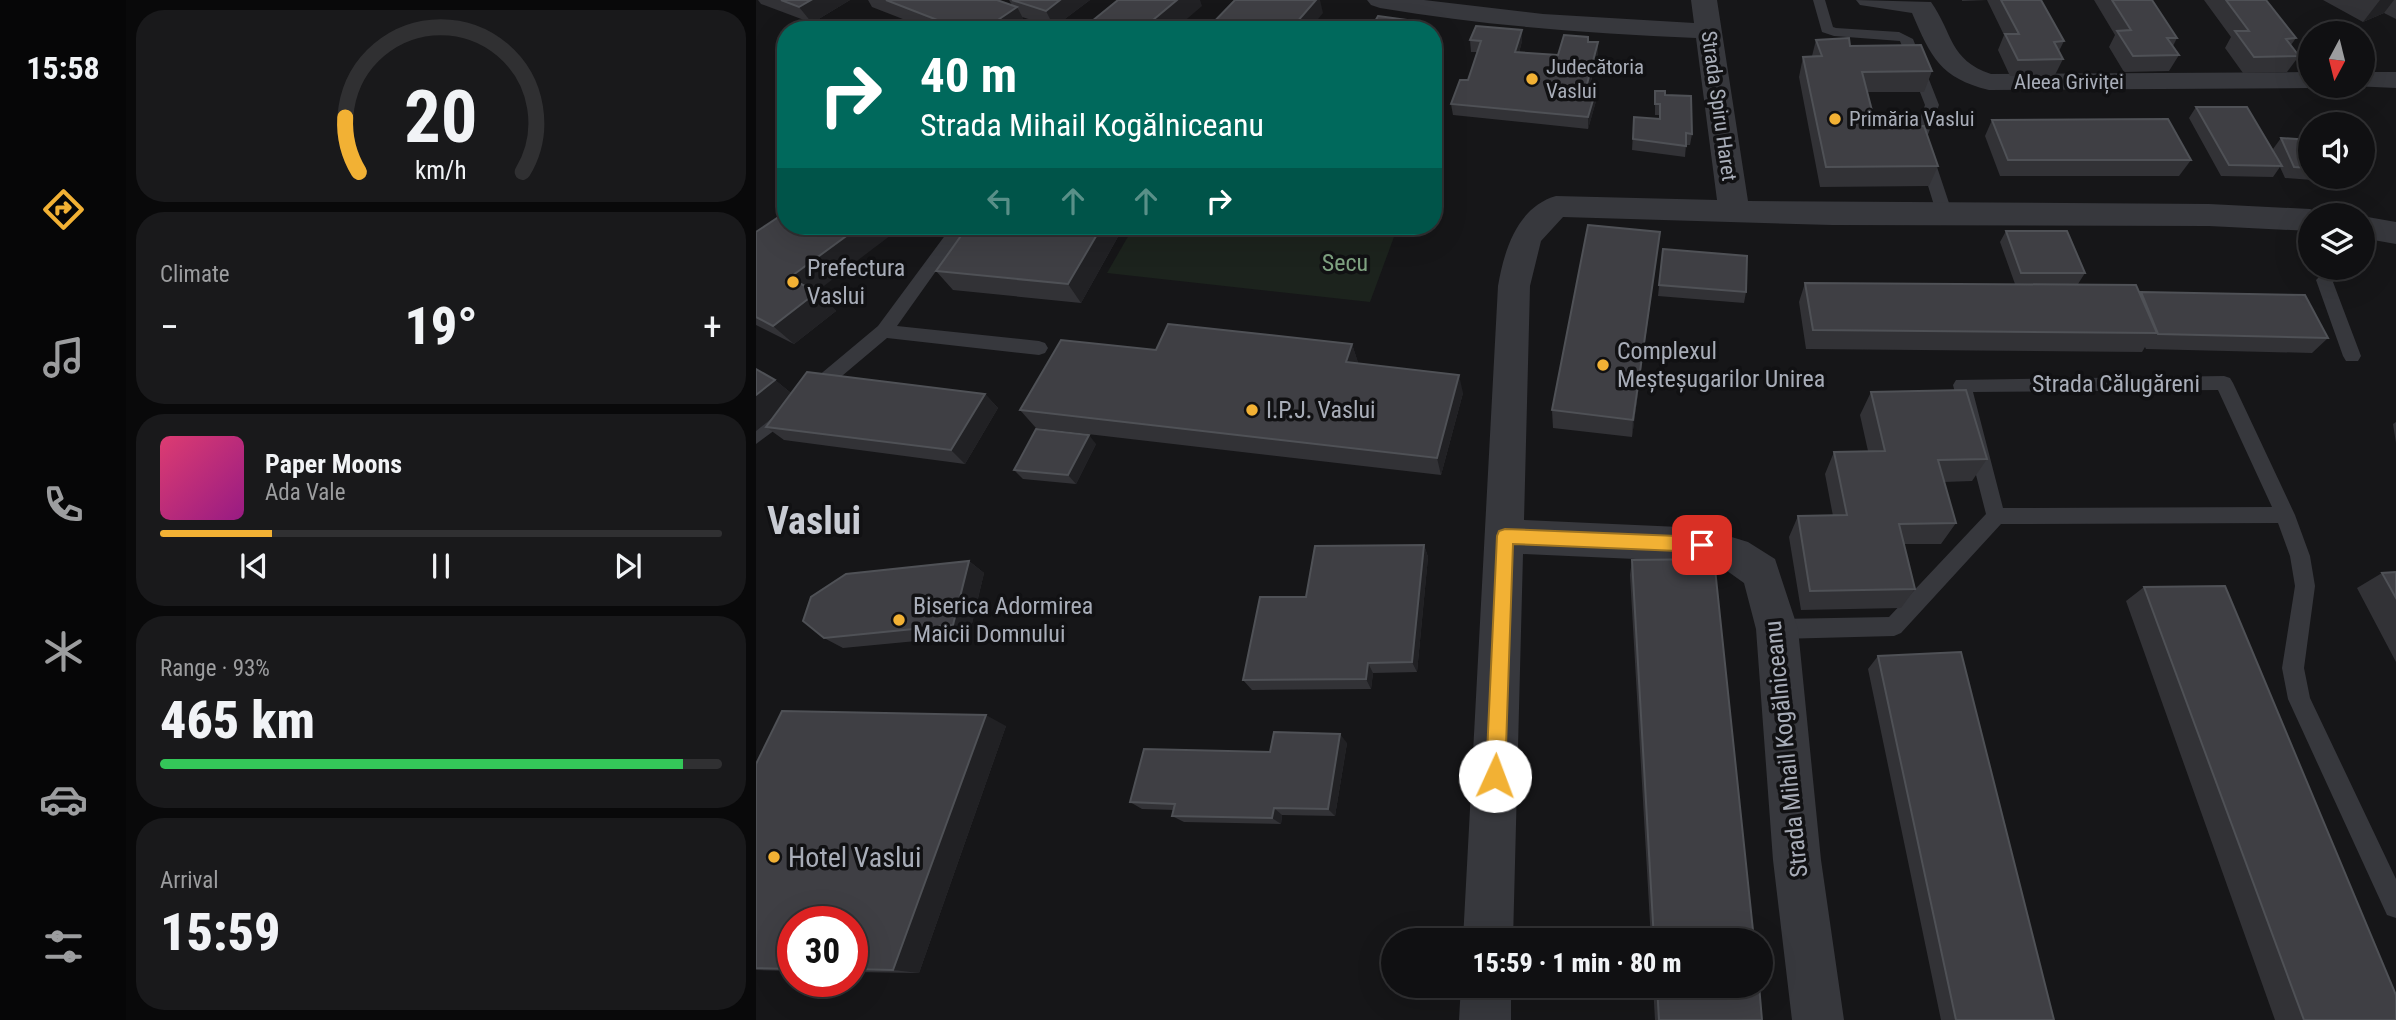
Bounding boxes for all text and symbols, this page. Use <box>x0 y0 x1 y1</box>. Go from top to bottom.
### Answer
north arrow <box>2298 21 2375 98</box>
map controls <box>2298 21 2375 280</box>
street label: Strada Spiru Haret <box>1697 29 1741 183</box>
text: 40 m <box>920 47 1017 104</box>
text: 15:58 <box>26 49 100 87</box>
icon: right <box>805 49 896 140</box>
place label: Judecătoria Vaslui <box>1546 55 1644 103</box>
street label: Aleea Griviței <box>2014 70 2124 95</box>
marker: Judecătoria Vaslui <box>1524 71 1540 87</box>
text: 20 <box>404 74 478 160</box>
text: Strada Mihail Kogălniceanu <box>920 106 1264 144</box>
place label: Primăria Vaslui <box>1849 107 1975 131</box>
marker: Primăria Vaslui <box>1827 111 1843 127</box>
button: sound <box>2298 112 2375 189</box>
text: km/h <box>415 156 467 185</box>
icon: left <box>981 182 1019 220</box>
icon: ahead <box>1054 182 1092 220</box>
icon: ahead <box>1127 182 1165 220</box>
icon: right <box>1200 182 1238 220</box>
icon: directions <box>39 185 88 234</box>
button: layers <box>2298 203 2375 280</box>
park label: Secu <box>1322 249 1368 277</box>
place label: Prefectura Vaslui <box>807 254 905 310</box>
text: Climate <box>160 261 230 288</box>
marker: Prefectura Vaslui <box>785 274 801 290</box>
text: 19° <box>404 296 478 357</box>
text: − <box>160 305 179 349</box>
text: + <box>703 305 722 349</box>
icon: music <box>39 333 88 382</box>
place label: Complexul Meșteșugarilor Unirea <box>1617 337 1825 393</box>
marker: Complexul Meșteșugarilor Unirea <box>1595 357 1611 373</box>
street label: Strada Călugăreni <box>2032 370 2200 398</box>
place label: I.P.J. Vaslui <box>1266 396 1376 424</box>
marker: I.P.J. Vaslui <box>1244 402 1260 418</box>
text: Paper Moons <box>265 449 402 479</box>
text: Ada Vale <box>265 479 345 506</box>
icon: phone <box>39 480 88 529</box>
district label: Vaslui <box>767 499 861 543</box>
pin <box>1672 515 1732 575</box>
icon: arrive <box>1683 526 1721 564</box>
icon: previous <box>235 547 273 585</box>
icon: pause <box>422 547 460 585</box>
icon: next <box>609 547 647 585</box>
place label: Biserica Adormirea Maicii Domnului <box>913 592 1093 648</box>
marker: Biserica Adormirea Maicii Domnului <box>891 612 907 628</box>
street label: Strada Mihail Kogălniceanu <box>1759 619 1813 879</box>
icon: climate <box>39 627 88 676</box>
text: Range · 93% <box>160 655 270 682</box>
text: 465 km <box>160 690 315 751</box>
position arrow <box>1458 739 1532 813</box>
icon: car <box>39 775 88 824</box>
place label: Hotel Vaslui <box>788 841 921 874</box>
marker: Hotel Vaslui <box>766 849 782 865</box>
text: Arrival <box>160 867 219 894</box>
text: 15:59 <box>160 902 280 963</box>
speed limit sign: 30 <box>777 906 868 997</box>
icon: filters <box>39 922 88 971</box>
text: 15:59 · 1 min · 80 m <box>1472 948 1682 978</box>

